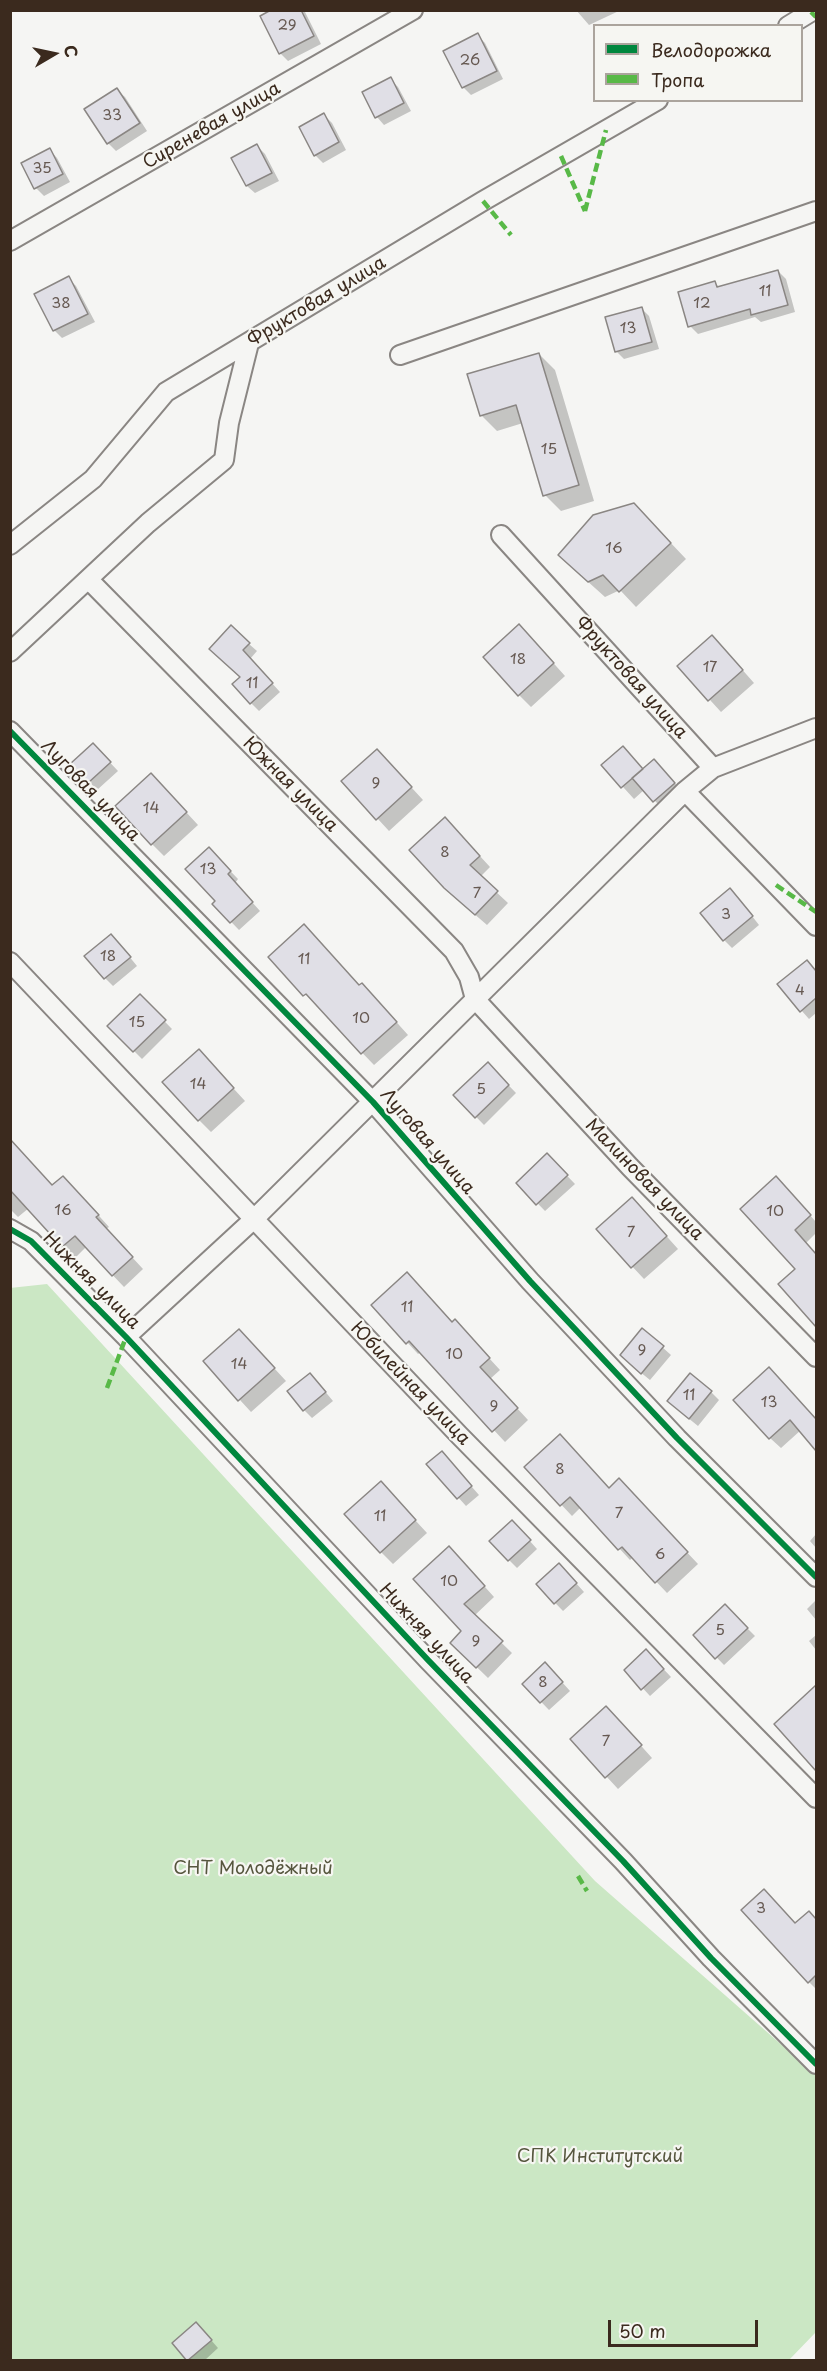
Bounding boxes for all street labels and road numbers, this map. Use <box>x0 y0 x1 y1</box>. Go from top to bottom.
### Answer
street label: Сиреневая улица <box>139 78 285 174</box>
street label: Фруктовая улица <box>244 252 390 352</box>
street label: Фруктовая улица <box>570 612 692 744</box>
street label: Южная улица <box>238 733 342 837</box>
street label: Луговая улица <box>36 736 144 846</box>
street label: Луговая улица <box>375 1085 479 1199</box>
street label: Малиновая улица <box>580 1115 708 1245</box>
street label: Нижняя улица <box>38 1228 144 1334</box>
street label: Юбилейная улица <box>346 1318 474 1450</box>
street label: Нижняя улица <box>374 1579 478 1689</box>

